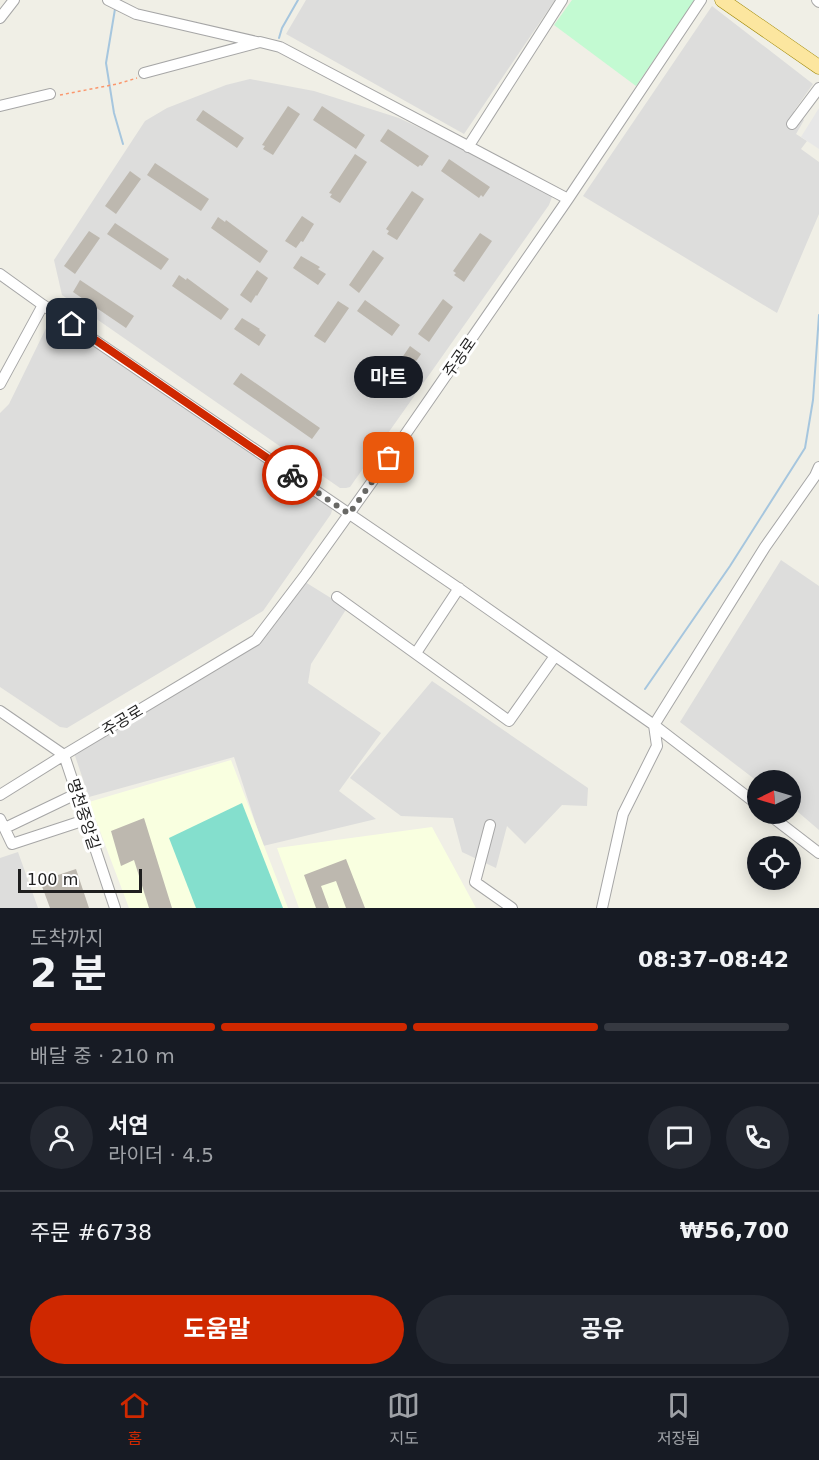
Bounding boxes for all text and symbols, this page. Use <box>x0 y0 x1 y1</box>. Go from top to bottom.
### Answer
pin <box>46 298 97 349</box>
icon: home <box>55 307 88 340</box>
street label: 주공로 <box>439 334 480 381</box>
callout: 마트 <box>354 356 424 398</box>
text: 마트 <box>370 365 407 389</box>
pin <box>363 432 414 483</box>
icon: bag <box>372 441 405 474</box>
courier <box>262 445 322 505</box>
icon: bike <box>276 459 309 492</box>
street label: 주공로 <box>98 701 146 740</box>
north arrow <box>747 770 801 824</box>
map controls <box>747 770 801 890</box>
street label: 명천중앙길 <box>63 776 104 852</box>
button: locate <box>747 836 801 890</box>
scale bar <box>18 866 142 894</box>
text: 100 m <box>27 870 78 889</box>
text: 도착까지 <box>30 926 104 950</box>
text: 08:37–08:42 <box>638 947 789 972</box>
text: 2 분 <box>30 951 107 996</box>
text: 배달 중 · 210 m <box>30 1044 175 1068</box>
button: person <box>30 1106 93 1169</box>
button: chat <box>648 1106 711 1169</box>
button: phone <box>726 1106 789 1169</box>
text: 서연 <box>108 1113 148 1138</box>
text: 라이더 · 4.5 <box>108 1143 214 1167</box>
text: ₩56,700 <box>680 1218 789 1243</box>
text: 주문 #6738 <box>30 1220 152 1245</box>
button: 도움말 <box>30 1295 404 1364</box>
button: 공유 <box>416 1295 789 1364</box>
tab: 홈 <box>118 1389 151 1449</box>
tab: 지도 <box>387 1389 420 1449</box>
tab: 저장됨 <box>657 1389 701 1449</box>

